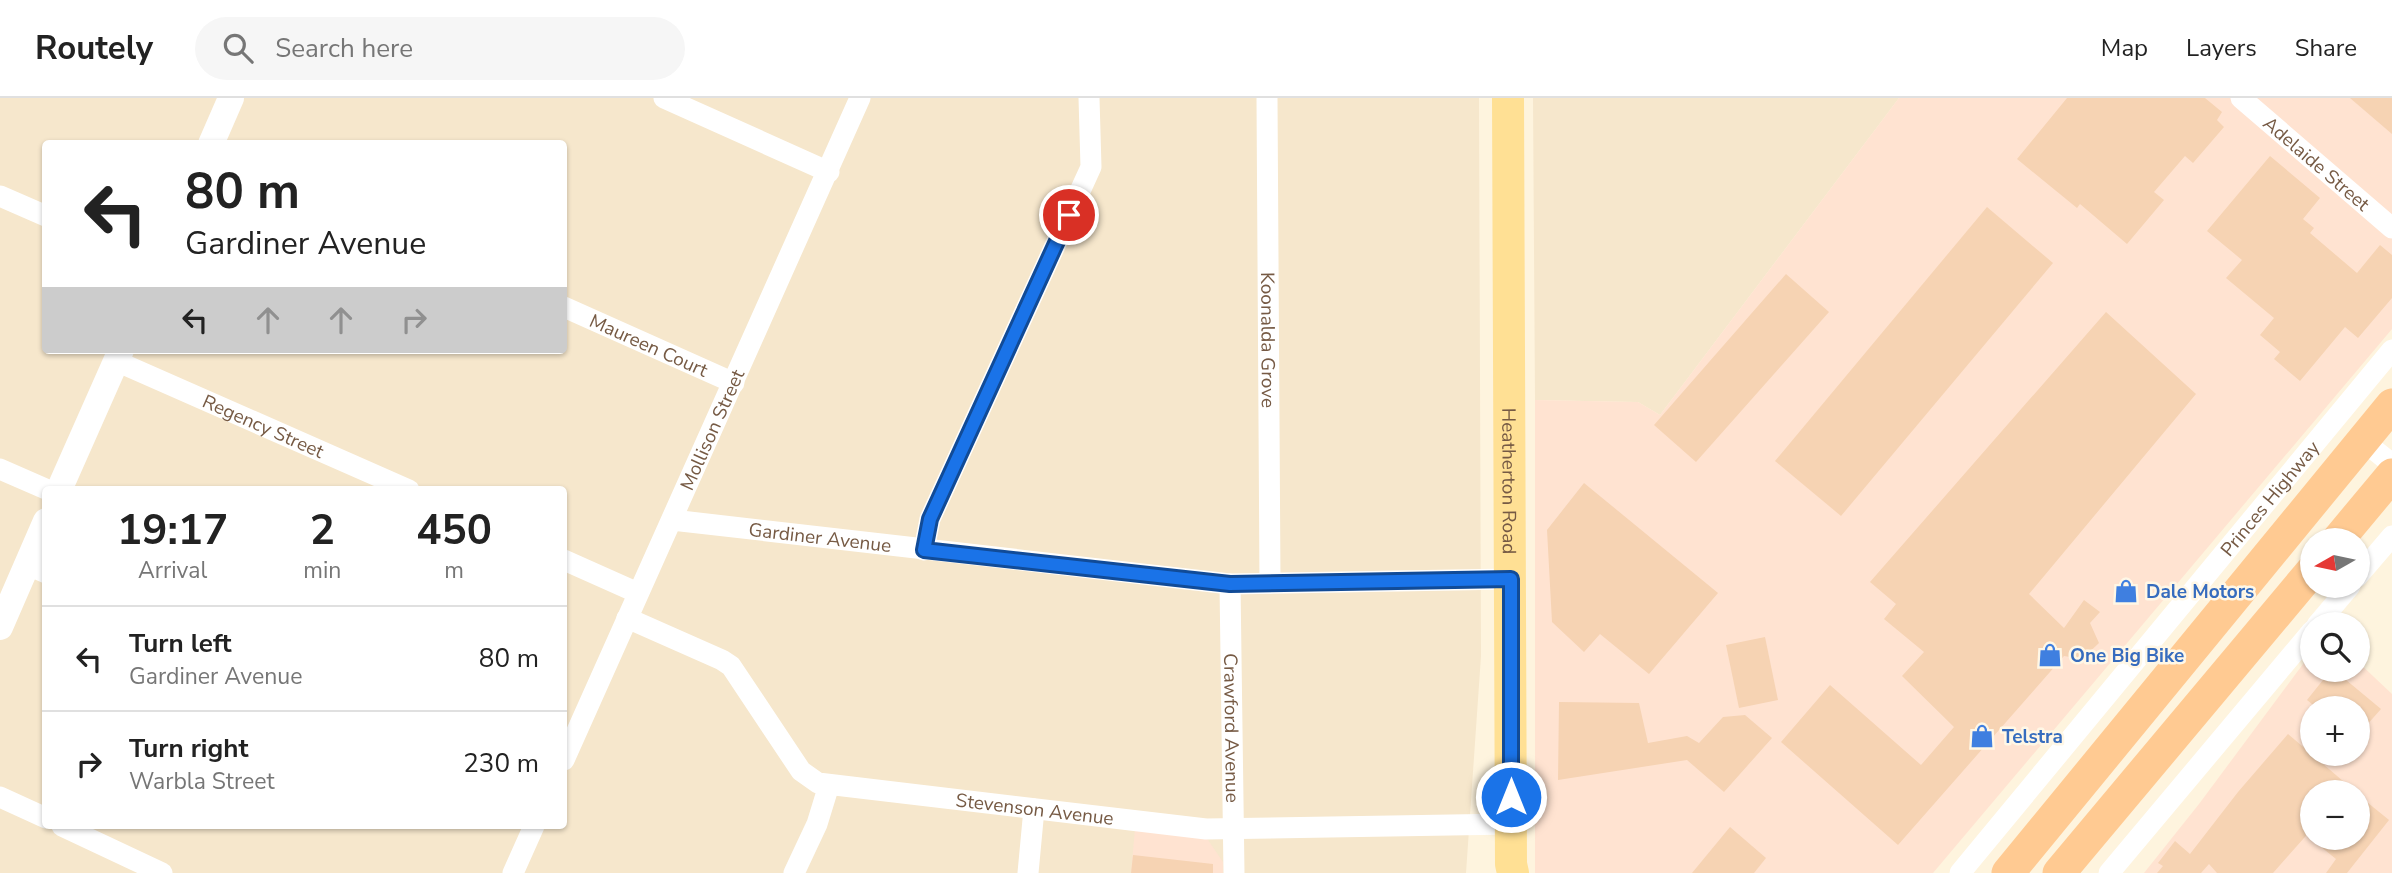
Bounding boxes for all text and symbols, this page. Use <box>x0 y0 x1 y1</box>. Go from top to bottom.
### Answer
search box <box>195 17 685 80</box>
text: Routely <box>35 26 153 71</box>
icon: search <box>219 29 257 67</box>
text: Search here <box>275 31 413 66</box>
text: Map <box>2101 32 2148 64</box>
text: Layers <box>2186 32 2257 64</box>
text: Share <box>2295 32 2357 64</box>
street label: Adelaide Street <box>2257 111 2375 217</box>
text: 80 m <box>185 158 300 225</box>
icon: left <box>70 168 161 259</box>
pin <box>1039 185 1099 245</box>
icon: arrive <box>1050 196 1088 234</box>
text: Gardiner Avenue <box>185 222 426 265</box>
street label: Koonalda Grove <box>1254 272 1281 408</box>
icon: left <box>176 301 214 339</box>
icon: ahead <box>249 301 287 339</box>
icon: ahead <box>322 301 360 339</box>
icon: right <box>395 301 433 339</box>
street label: Maureen Court <box>585 308 712 384</box>
street label: Mollison Street <box>674 365 751 494</box>
street label: Regency Street <box>198 389 328 465</box>
street label: Heatherton Road <box>1495 408 1522 554</box>
street label: Princes Highway <box>2215 435 2326 562</box>
text: 19:17 <box>117 502 228 559</box>
text: 2 <box>310 502 335 559</box>
text: 450 <box>416 502 492 559</box>
street label: Gardiner Avenue <box>747 517 893 559</box>
north arrow <box>2300 528 2370 598</box>
map controls <box>2300 528 2370 850</box>
text: Arrival <box>138 555 207 586</box>
text: min <box>303 555 341 586</box>
text: m <box>444 555 464 586</box>
shop icon: Dale Motors <box>2112 577 2140 605</box>
place label: Dale Motors <box>2146 579 2254 605</box>
button: search <box>2300 612 2370 682</box>
text: Turn left <box>129 626 232 661</box>
icon: left <box>70 640 108 678</box>
text: 80 m <box>479 641 539 676</box>
shop icon: One Big Bike <box>2036 641 2064 669</box>
place label: One Big Bike <box>2070 643 2184 669</box>
street label: Crawford Avenue <box>1217 653 1245 803</box>
text: Gardiner Avenue <box>129 661 302 692</box>
button: + <box>2300 696 2370 766</box>
shop icon: Telstra <box>1968 722 1996 750</box>
place label: Telstra <box>2002 724 2063 750</box>
text: Turn right <box>129 731 248 766</box>
icon: right <box>70 745 108 783</box>
text: 230 m <box>463 746 539 781</box>
position arrow <box>1474 760 1548 834</box>
text: Warbla Street <box>129 766 275 797</box>
button: − <box>2300 780 2370 850</box>
street label: Stevenson Avenue <box>954 787 1115 832</box>

